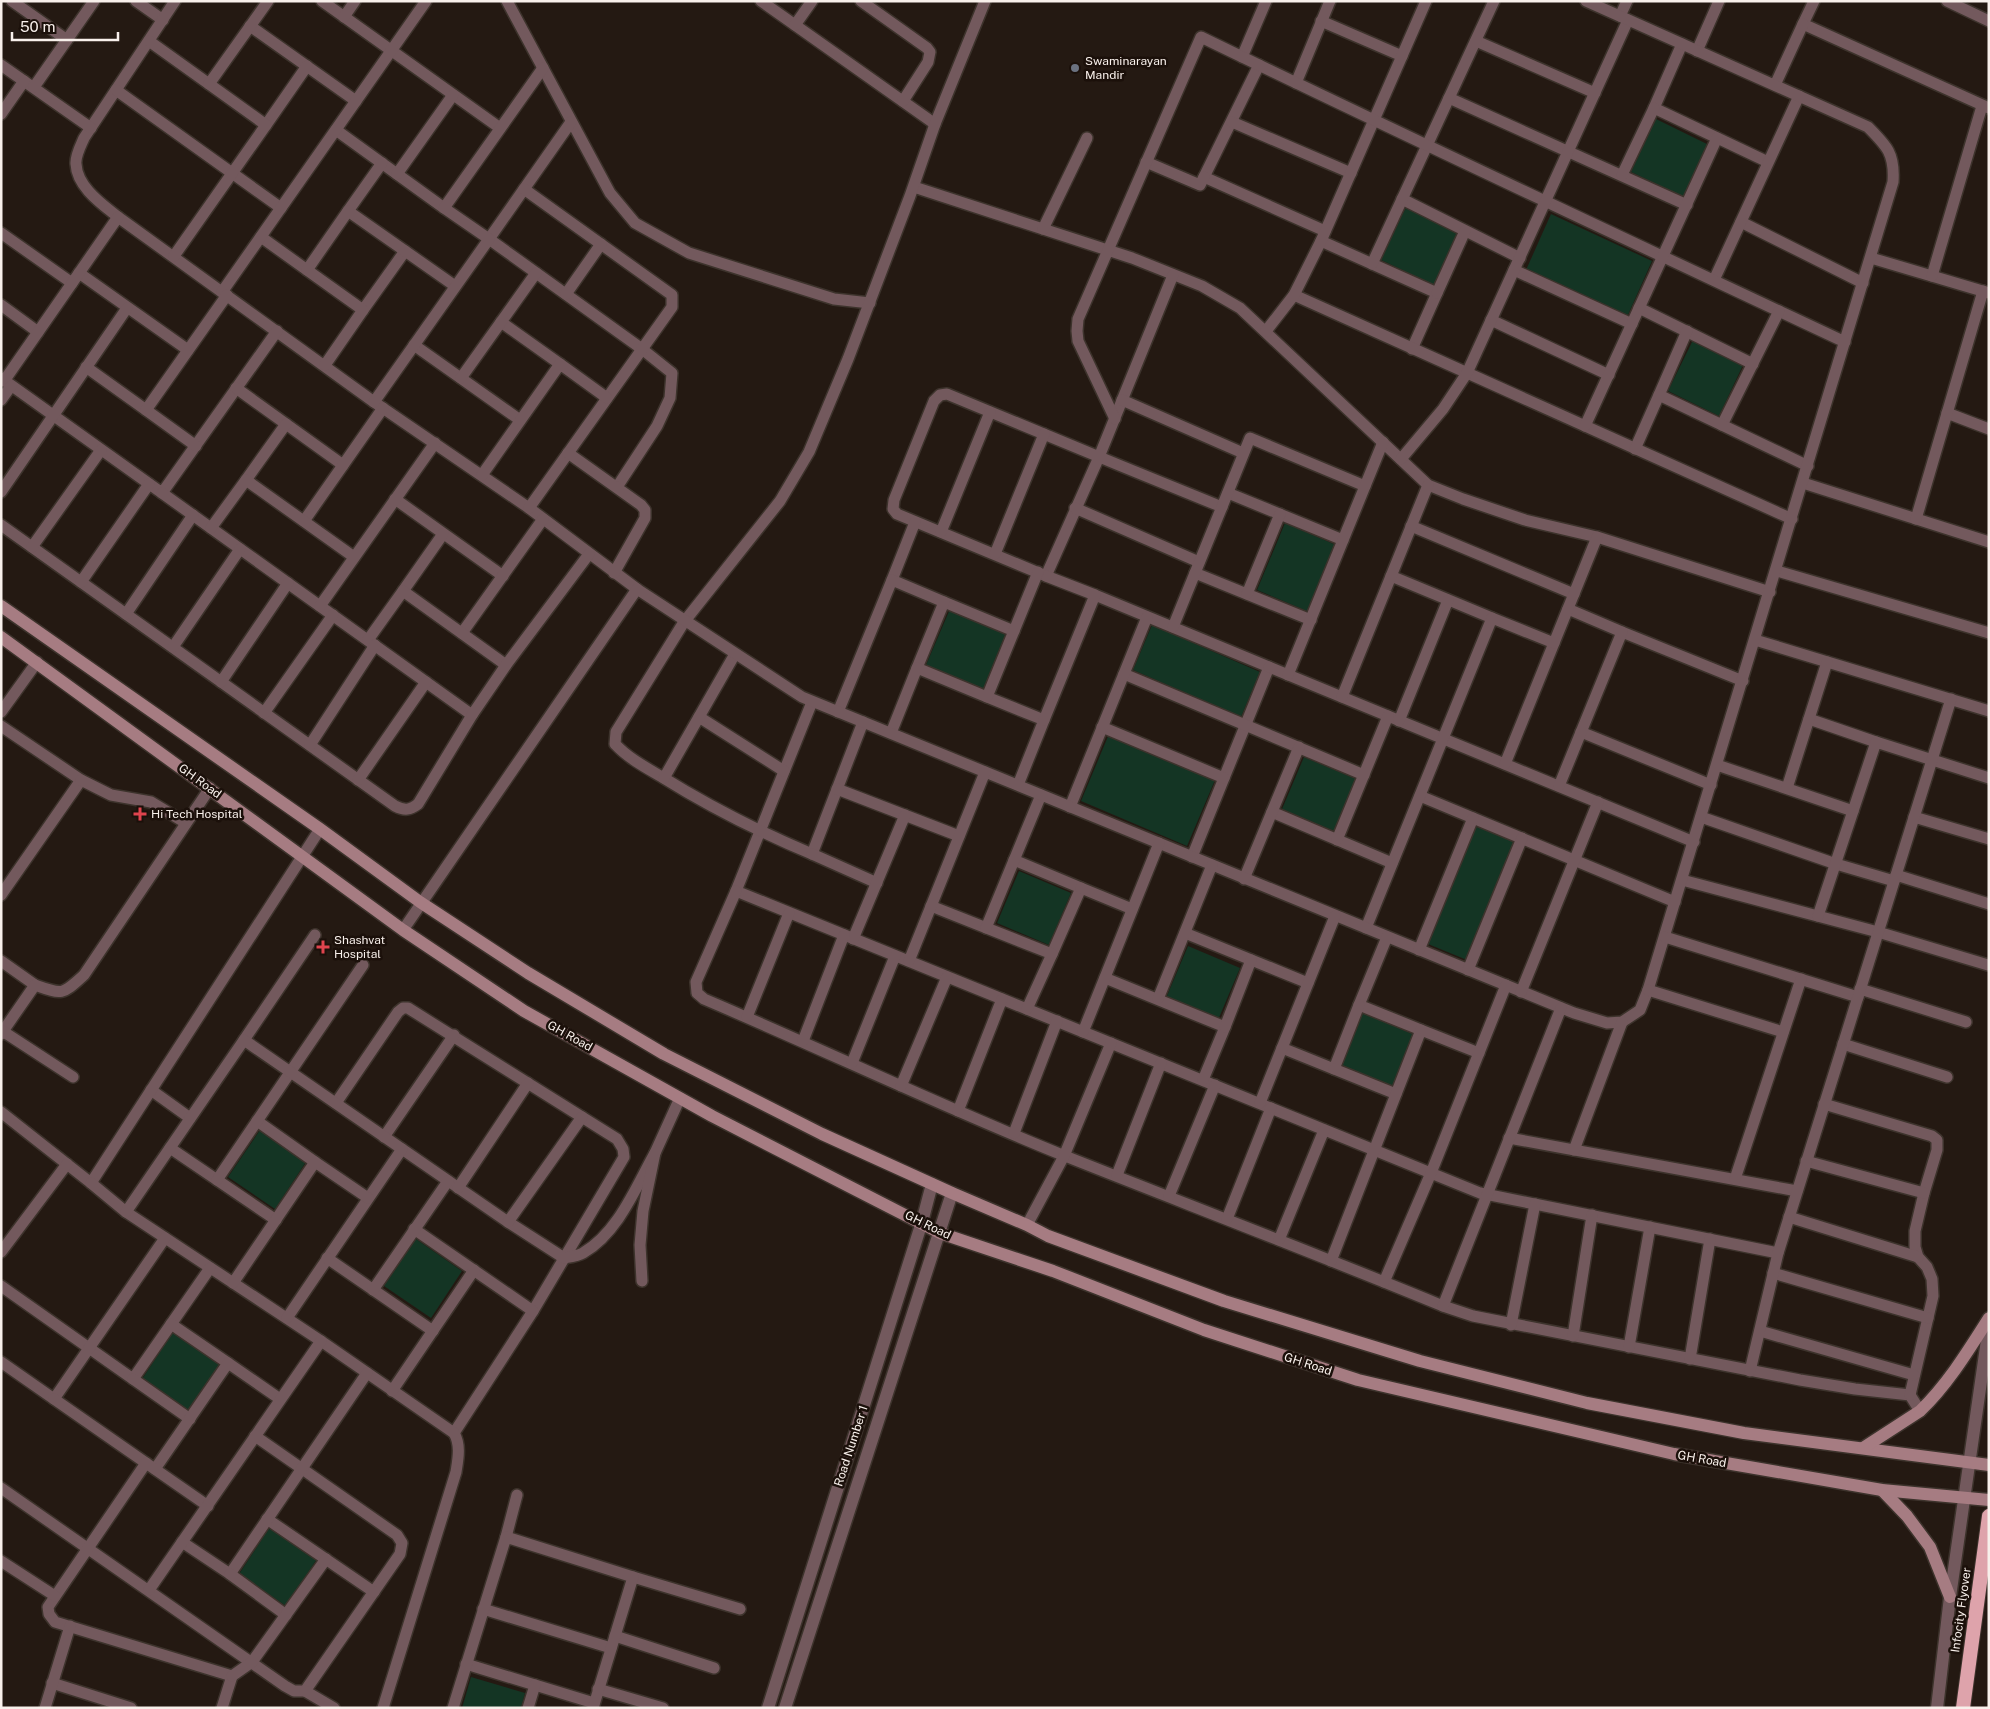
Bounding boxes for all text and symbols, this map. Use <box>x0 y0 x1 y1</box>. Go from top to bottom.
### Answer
scale bar <box>12 10 119 42</box>
text: 50 m <box>20 18 55 35</box>
place label: Swaminarayan Mandir <box>1085 54 1167 82</box>
marker: Swaminarayan Mandir <box>1069 62 1081 74</box>
street label: GH Road <box>176 761 224 801</box>
marker: Hi Tech Hospital <box>133 807 147 821</box>
place label: Hi Tech Hospital <box>151 807 243 821</box>
place label: Shashvat Hospital <box>334 933 386 961</box>
marker: Shashvat Hospital <box>316 940 330 954</box>
street label: GH Road <box>545 1018 595 1054</box>
street label: GH Road <box>903 1208 953 1242</box>
street label: GH Road <box>1282 1350 1334 1378</box>
street label: Road Number 1 <box>831 1404 871 1488</box>
street label: GH Road <box>1676 1448 1728 1470</box>
street label: Infocity Flyover <box>1948 1566 1974 1653</box>

